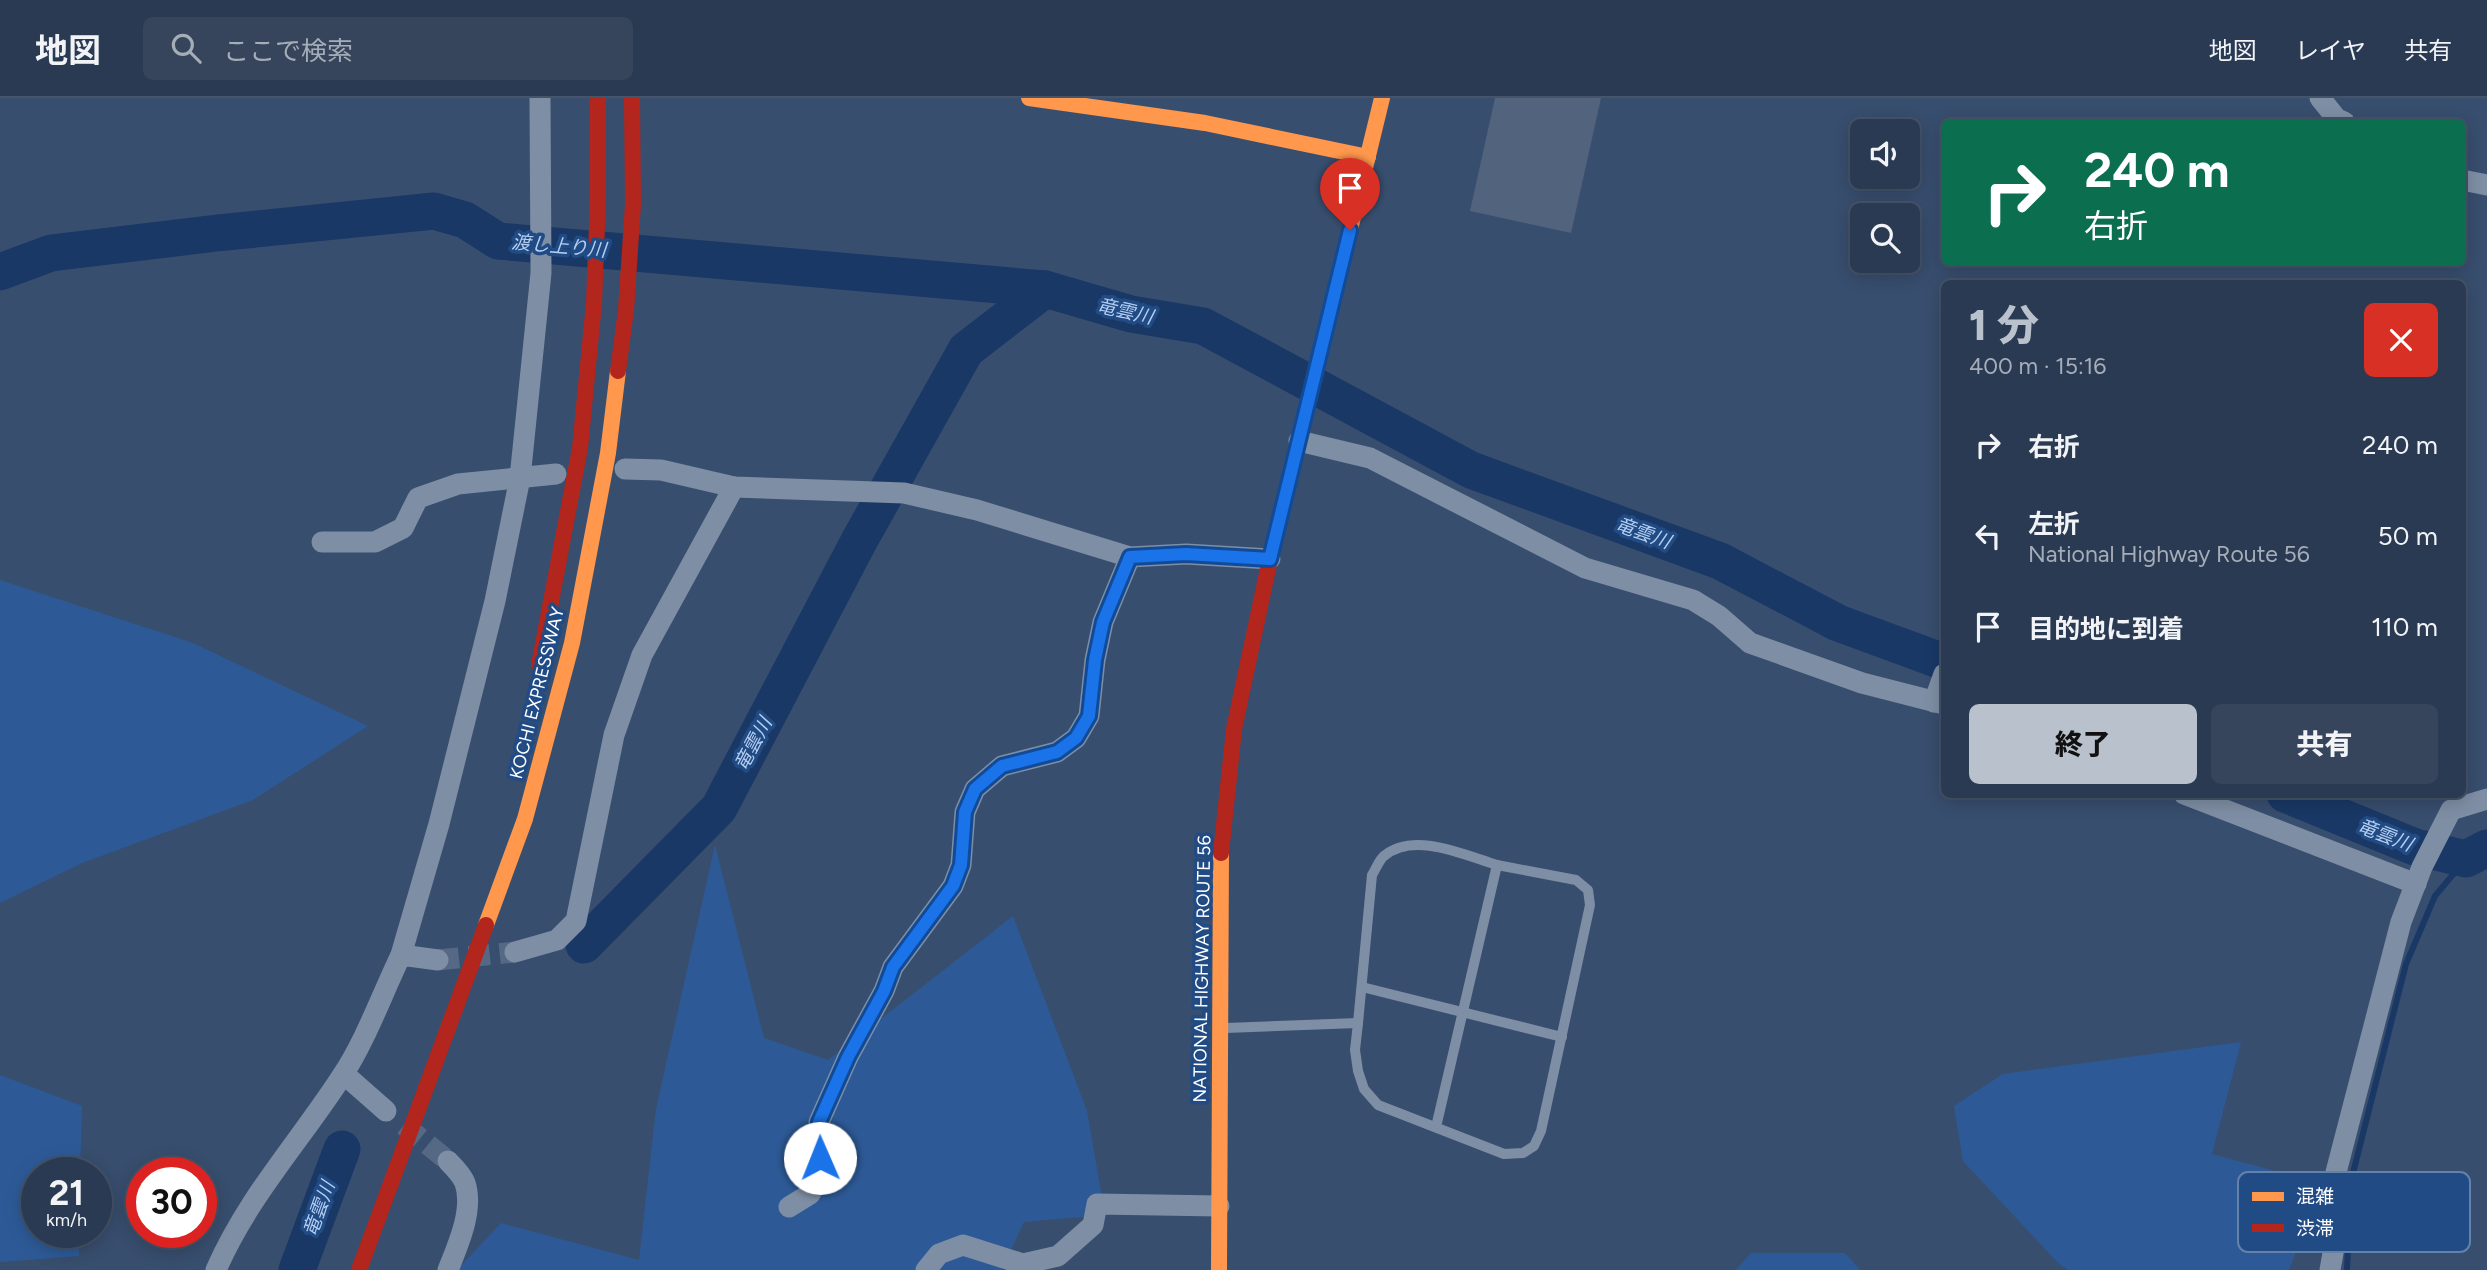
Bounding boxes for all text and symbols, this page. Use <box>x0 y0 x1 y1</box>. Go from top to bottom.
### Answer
search box <box>143 17 633 80</box>
icon: search <box>167 29 205 67</box>
text: 地図 <box>35 31 101 70</box>
text: ここで検索 <box>223 35 353 67</box>
text: 地図 <box>2209 36 2257 65</box>
text: レイヤ <box>2295 36 2366 65</box>
text: 共有 <box>2404 36 2452 65</box>
map controls <box>1850 119 1920 273</box>
button: sound <box>1850 119 1920 189</box>
text: 240 m <box>2084 140 2230 199</box>
icon: right <box>1969 147 2060 238</box>
pin <box>1320 158 1380 230</box>
icon: arrive <box>1331 169 1369 207</box>
button: search <box>1850 203 1920 273</box>
text: 右折 <box>2084 207 2148 245</box>
water label: 渡し上り川 <box>511 230 609 262</box>
water label: 竜雲川 <box>1095 293 1157 329</box>
text: 1 分 <box>1969 300 2039 351</box>
button: close <box>2364 303 2438 377</box>
text: 400 m · 15:16 <box>1969 352 2106 380</box>
icon: right <box>1969 426 2007 464</box>
text: 240 m <box>2362 429 2438 461</box>
text: 右折 <box>2028 431 2080 463</box>
text: 左折 <box>2028 508 2080 540</box>
water label: 竜雲川 <box>1612 512 1676 554</box>
icon: left <box>1969 517 2007 555</box>
text: 50 m <box>2378 520 2438 552</box>
text: National Highway Route 56 <box>2028 540 2310 568</box>
street label: KOCHI EXPRESSWAY <box>505 605 569 781</box>
icon: arrive <box>1969 608 2007 646</box>
text: 110 m <box>2371 611 2438 643</box>
text: 目的地に到着 <box>2028 613 2184 645</box>
button: 終了 <box>1969 704 2197 784</box>
button: 共有 <box>2211 704 2438 784</box>
water label: 竜雲川 <box>729 712 777 775</box>
water label: 竜雲川 <box>2354 814 2418 857</box>
street label: NATIONAL HIGHWAY ROUTE 56 <box>1189 835 1215 1103</box>
position arrow <box>783 1121 857 1195</box>
speed limit sign: 30 <box>126 1157 217 1248</box>
text: 21 <box>49 1172 84 1214</box>
legend <box>2238 1172 2470 1252</box>
water label: 竜雲川 <box>298 1176 340 1240</box>
text: 混雑 <box>2296 1185 2334 1208</box>
text: km/h <box>46 1209 87 1231</box>
text: 渋滞 <box>2296 1217 2334 1240</box>

